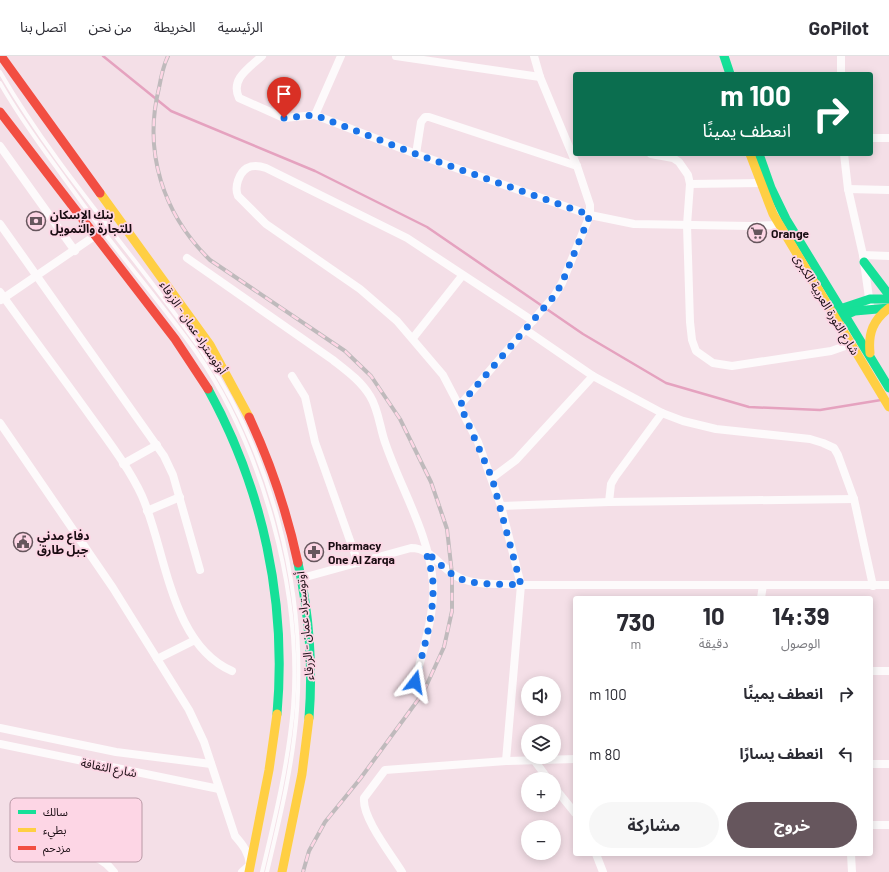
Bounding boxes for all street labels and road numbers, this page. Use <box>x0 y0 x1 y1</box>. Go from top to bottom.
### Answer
street label: شارع الثورة العربية الكبرى <box>789 251 863 359</box>
street label: أوتوستراد عمان - الزرقاء <box>157 278 231 377</box>
street label: أوتوستراد عمان - الزرقاء <box>292 571 317 681</box>
street label: شارع الثقافة <box>79 755 138 782</box>

